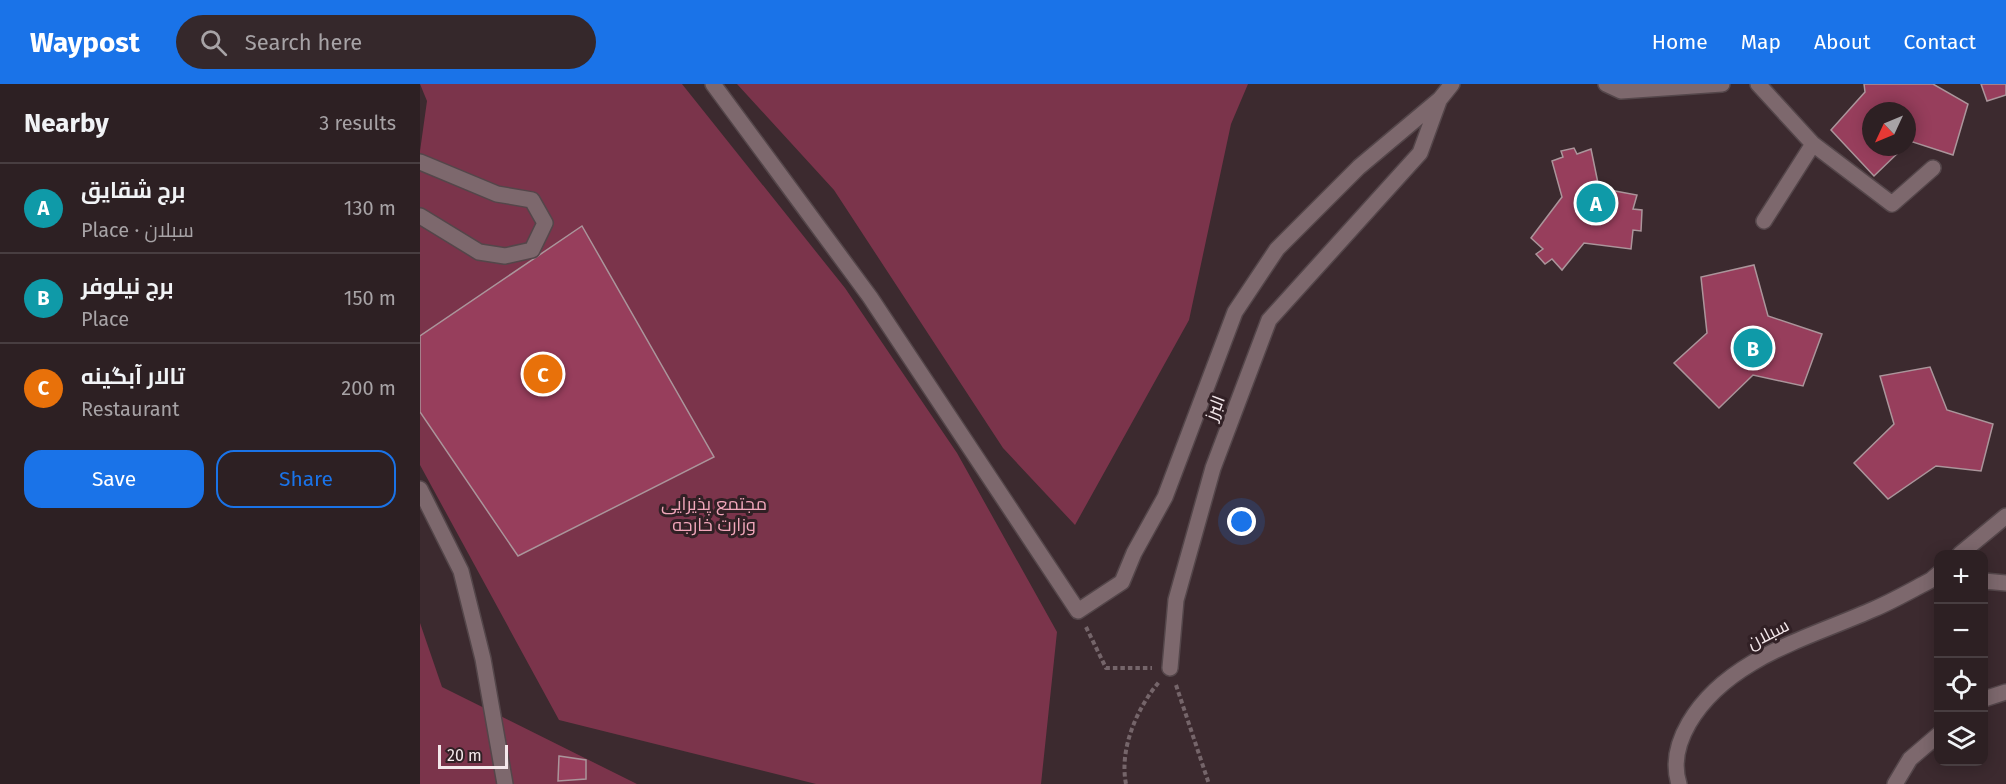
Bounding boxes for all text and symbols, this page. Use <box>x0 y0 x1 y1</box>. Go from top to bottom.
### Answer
search box <box>176 15 596 69</box>
text: Waypost <box>30 26 140 59</box>
icon: search <box>197 26 230 59</box>
text: Search here <box>245 29 362 56</box>
text: Home <box>1652 29 1708 55</box>
text: Map <box>1741 29 1781 55</box>
text: About <box>1814 29 1871 55</box>
text: Contact <box>1904 29 1976 55</box>
north arrow <box>1862 102 1916 156</box>
text: Nearby <box>24 108 109 139</box>
text: 3 results <box>319 111 396 135</box>
text: برج شقایق <box>81 177 185 204</box>
pin: A <box>1576 180 1616 226</box>
text: A <box>38 196 49 220</box>
text: 130 m <box>344 196 396 220</box>
text: Place · سبلان <box>81 218 194 242</box>
text: برج نیلوفر <box>81 273 174 300</box>
text: B <box>37 286 50 310</box>
text: 150 m <box>344 286 396 310</box>
text: Place <box>81 307 129 331</box>
pin: B <box>1734 326 1772 370</box>
pin: C <box>524 352 562 396</box>
text: تالار آبگینه <box>81 363 185 390</box>
text: C <box>38 376 49 400</box>
text: 200 m <box>341 376 396 400</box>
street label: البرز <box>1200 392 1230 425</box>
text: Restaurant <box>81 397 179 421</box>
button: Save <box>24 450 204 508</box>
button: Share <box>216 450 396 508</box>
park label: مجتمع پذیرایی وزارت خارجه <box>661 493 767 536</box>
your location <box>1227 507 1256 536</box>
map controls <box>1934 550 1988 766</box>
button: + <box>1934 550 1988 604</box>
button: − <box>1934 604 1988 658</box>
street label: سبلان <box>1743 614 1793 654</box>
button: locate <box>1934 658 1988 712</box>
button: layers <box>1934 712 1988 766</box>
scale bar <box>438 742 508 770</box>
text: 20 m <box>447 746 482 765</box>

